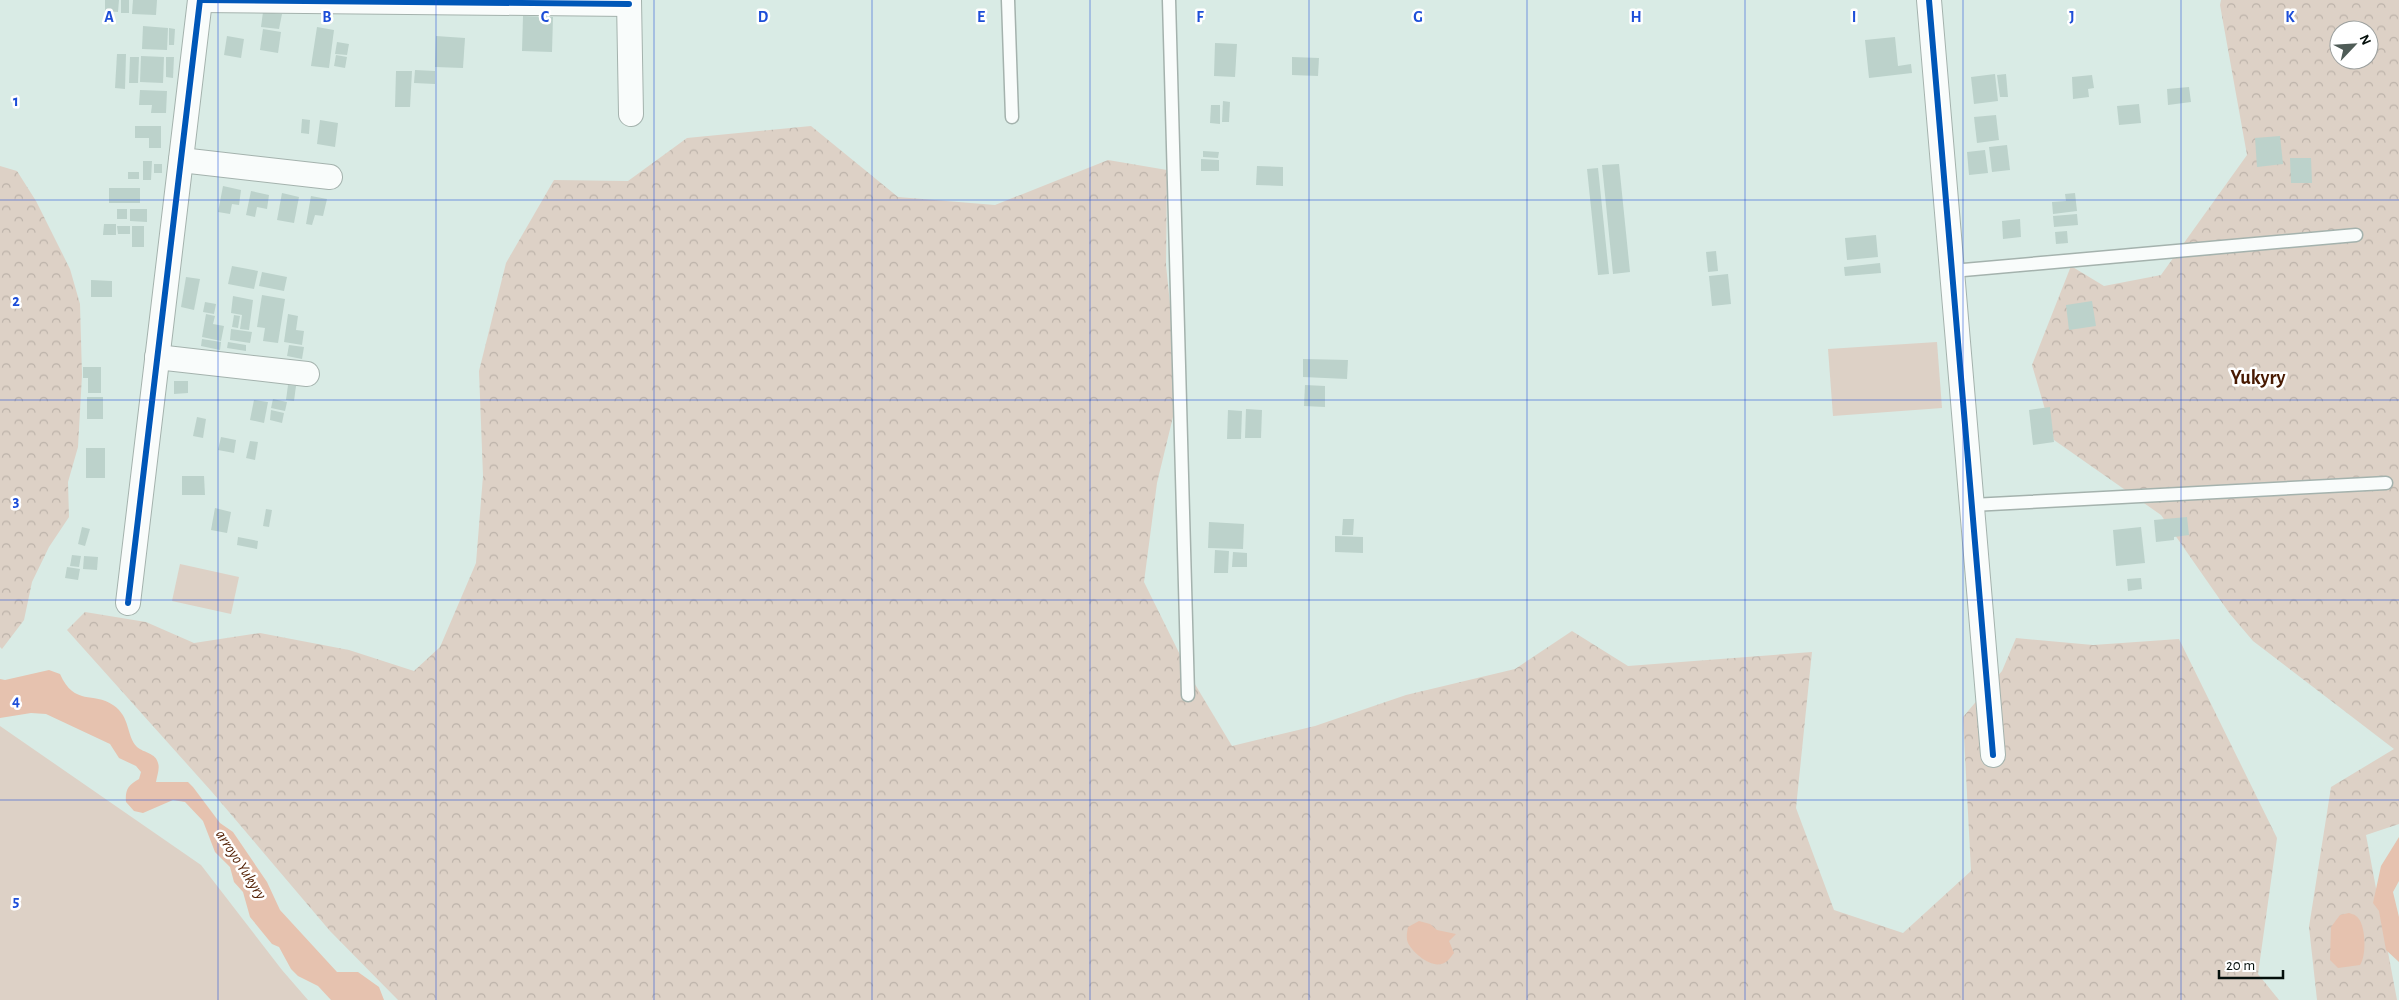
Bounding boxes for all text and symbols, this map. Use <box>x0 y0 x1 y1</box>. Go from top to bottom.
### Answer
text: A <box>104 9 114 25</box>
text: B <box>322 9 332 25</box>
text: C <box>541 9 550 25</box>
text: D <box>758 9 769 25</box>
text: E <box>977 9 985 25</box>
text: F <box>1196 9 1204 25</box>
text: G <box>1413 9 1423 25</box>
text: H <box>1630 9 1642 25</box>
text: I <box>1852 9 1856 25</box>
text: J <box>2069 9 2075 25</box>
text: K <box>2285 9 2295 25</box>
north arrow <box>2329 20 2379 70</box>
text: N <box>2356 33 2373 47</box>
text: 1 <box>13 93 19 109</box>
text: 2 <box>12 293 20 309</box>
district label: Yukyry <box>2230 368 2286 388</box>
text: 3 <box>13 493 20 509</box>
text: 4 <box>12 693 20 709</box>
water label: arroyo Yukyry <box>213 827 270 903</box>
text: 5 <box>13 893 20 909</box>
scale bar <box>2219 948 2283 980</box>
text: 20 m <box>2226 958 2255 973</box>

